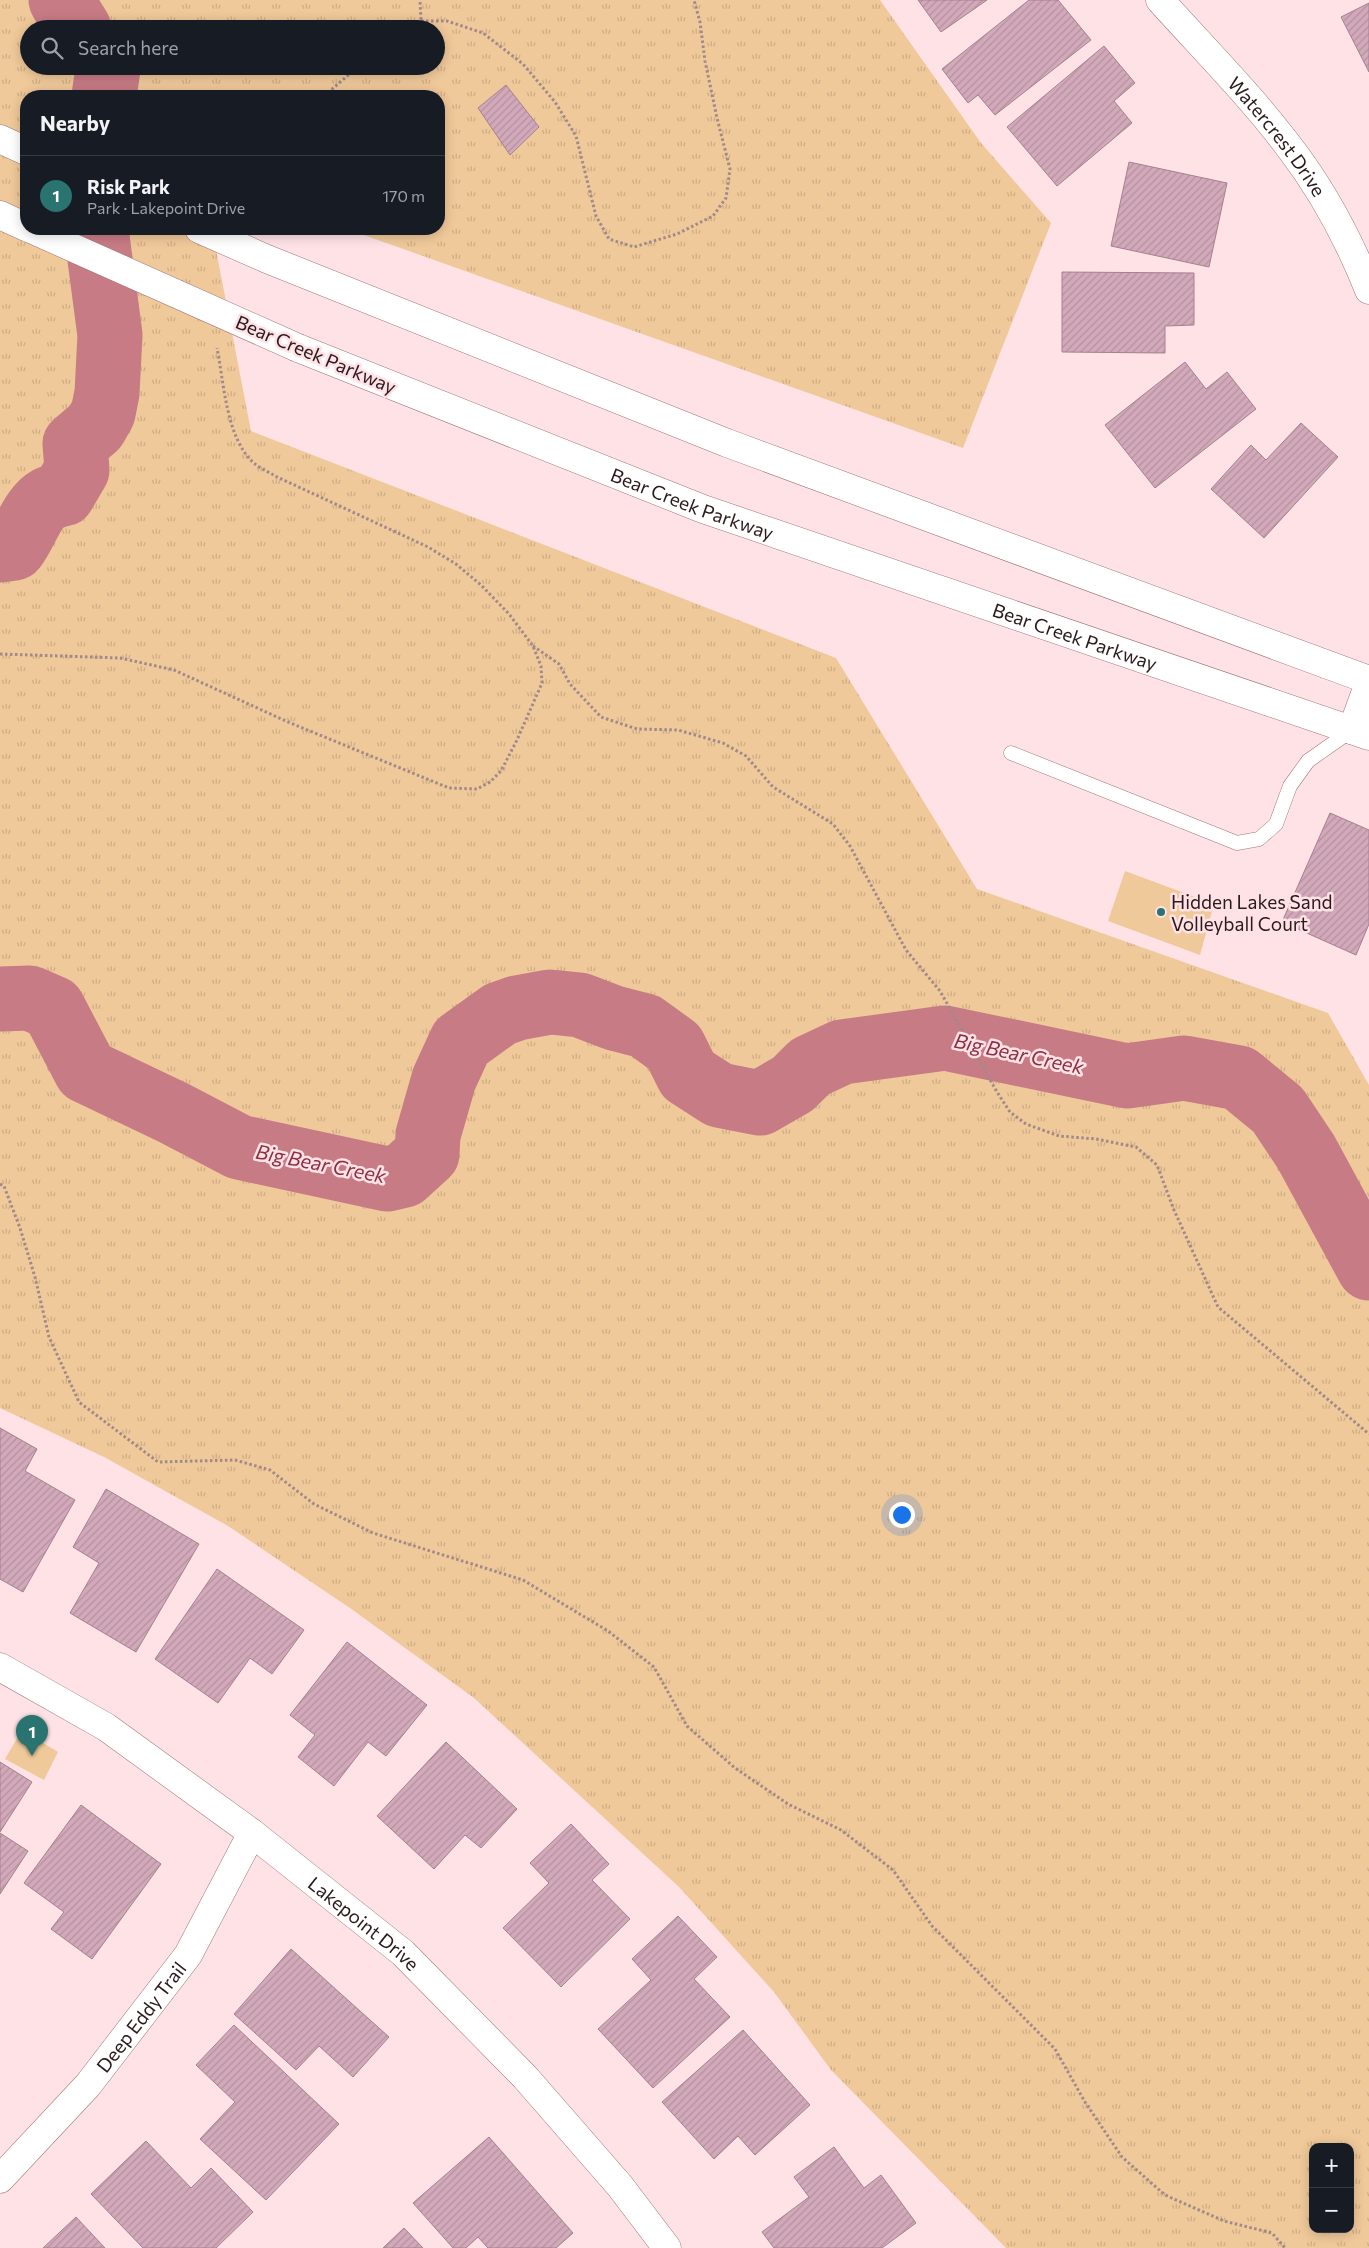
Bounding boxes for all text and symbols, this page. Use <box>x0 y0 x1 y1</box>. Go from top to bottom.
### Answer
search box <box>20 20 445 75</box>
icon: search <box>38 34 66 62</box>
text: Search here <box>78 36 178 59</box>
street label: Watercrest Drive <box>1224 71 1331 200</box>
text: Nearby <box>40 110 110 135</box>
text: Risk Park <box>87 175 170 198</box>
text: 1 <box>52 186 60 205</box>
text: 170 m <box>382 186 425 205</box>
text: Park · Lakepoint Drive <box>87 198 245 217</box>
street label: Bear Creek Parkway <box>232 310 400 398</box>
street label: Bear Creek Parkway <box>608 462 777 544</box>
street label: Bear Creek Parkway <box>990 597 1160 675</box>
place label: Hidden Lakes Sand Volleyball Court <box>1171 890 1333 935</box>
marker: Hidden Lakes Sand Volleyball Court <box>1155 906 1167 918</box>
water label: Big Bear Creek <box>952 1028 1087 1079</box>
water label: Big Bear Creek <box>254 1139 389 1188</box>
your location <box>889 1502 915 1528</box>
pin: 1 <box>16 1715 48 1756</box>
street label: Lakepoint Drive <box>304 1871 425 1975</box>
street label: Deep Eddy Trail <box>91 1957 190 2077</box>
map controls <box>1309 2143 1354 2233</box>
button: + <box>1309 2143 1354 2188</box>
button: − <box>1309 2188 1354 2233</box>

